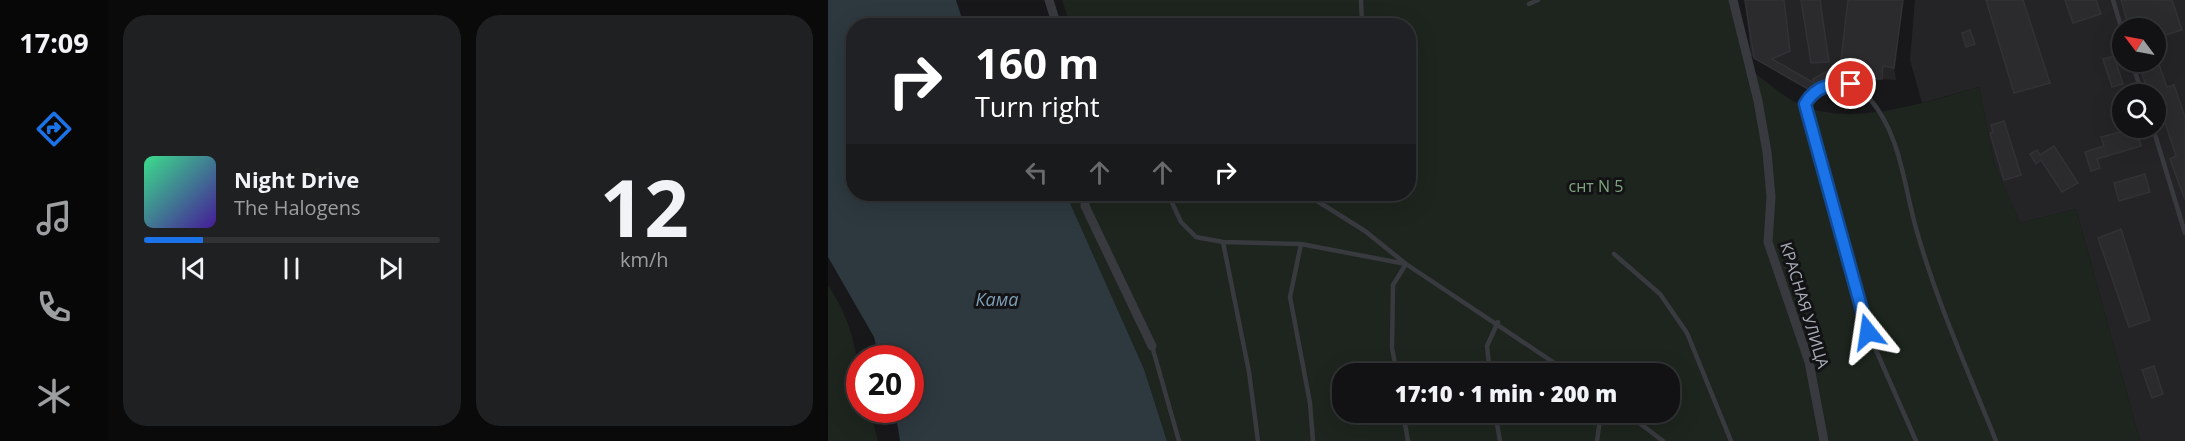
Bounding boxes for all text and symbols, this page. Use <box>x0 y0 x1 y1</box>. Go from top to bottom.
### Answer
north arrow <box>2112 18 2166 72</box>
map controls <box>2112 18 2166 138</box>
text: 17:09 <box>19 24 89 61</box>
text: 160 m <box>975 34 1099 91</box>
icon: right <box>876 42 954 120</box>
pin <box>1825 58 1876 109</box>
icon: arrive <box>1834 67 1867 100</box>
button: search <box>2112 84 2166 138</box>
text: Turn right <box>975 88 1100 125</box>
icon: directions <box>33 108 75 150</box>
text: 12 <box>600 154 689 260</box>
icon: left <box>1020 156 1053 189</box>
icon: ahead <box>1083 156 1116 189</box>
icon: ahead <box>1146 156 1179 189</box>
icon: right <box>1209 156 1242 189</box>
text: Night Drive <box>234 164 359 194</box>
park label: снт N 5 <box>1569 175 1623 197</box>
text: The Halogens <box>234 194 361 221</box>
icon: music <box>33 197 75 239</box>
street label: КРАСНАЯ УЛИЦА <box>1775 239 1835 372</box>
text: km/h <box>620 246 669 273</box>
icon: previous <box>177 252 210 285</box>
icon: pause <box>275 252 308 285</box>
icon: next <box>374 252 407 285</box>
icon: phone <box>33 286 75 328</box>
water label: Кама <box>976 287 1018 311</box>
position arrow <box>1836 300 1900 364</box>
speed limit sign: 20 <box>846 345 924 423</box>
icon: climate <box>33 375 75 417</box>
text: 17:10 · 1 min · 200 m <box>1395 378 1617 408</box>

